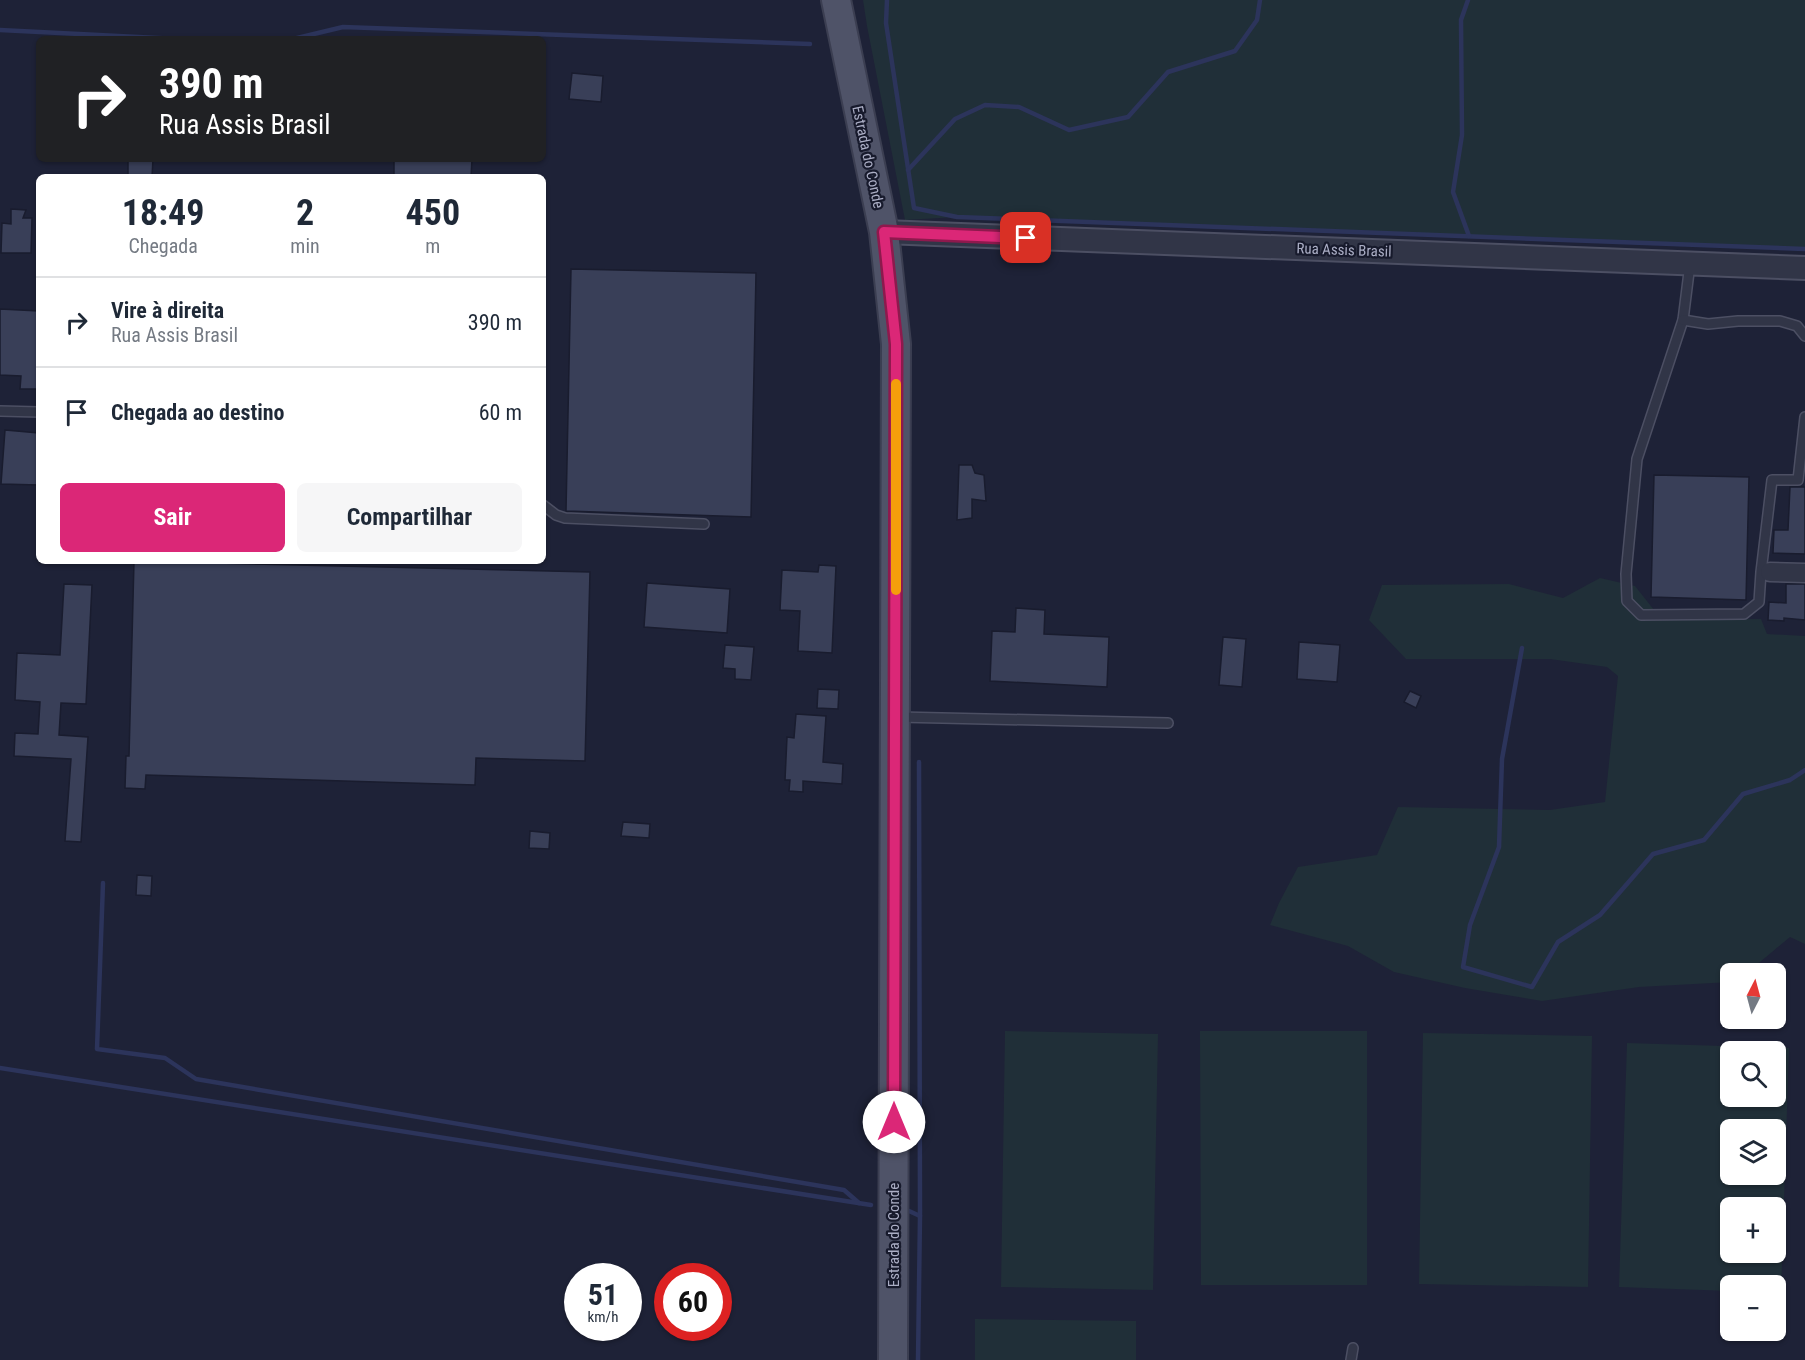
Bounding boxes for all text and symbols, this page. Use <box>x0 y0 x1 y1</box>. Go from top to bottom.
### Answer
text: 390 m <box>159 59 264 108</box>
icon: right <box>60 60 138 138</box>
street label: Estrada do Conde <box>848 104 888 210</box>
text: Rua Assis Brasil <box>159 109 331 141</box>
text: 18:49 <box>122 192 204 234</box>
text: 2 <box>296 192 314 234</box>
text: 450 <box>406 192 460 234</box>
pin <box>1000 212 1051 263</box>
icon: arrive <box>1009 221 1042 254</box>
text: Chegada <box>129 234 198 258</box>
text: min <box>290 234 320 258</box>
text: m <box>425 234 440 258</box>
street label: Rua Assis Brasil <box>1296 239 1392 261</box>
text: Vire à direita <box>111 298 224 323</box>
icon: right <box>60 306 93 339</box>
text: 390 m <box>468 310 522 335</box>
text: Rua Assis Brasil <box>111 323 238 347</box>
icon: arrive <box>60 396 93 429</box>
text: Chegada ao destino <box>111 400 285 425</box>
text: 60 m <box>479 400 522 425</box>
button: Sair <box>60 483 285 552</box>
button: Compartilhar <box>297 483 522 552</box>
north arrow <box>1720 963 1786 1029</box>
map controls <box>1720 963 1786 1341</box>
button: search <box>1720 1041 1786 1107</box>
position arrow <box>862 1090 926 1154</box>
button: layers <box>1720 1119 1786 1185</box>
street label: Estrada do Conde <box>885 1183 903 1287</box>
button: + <box>1720 1197 1786 1263</box>
speed limit sign: 60 <box>654 1263 732 1341</box>
button: − <box>1720 1275 1786 1341</box>
text: 51 <box>588 1277 618 1312</box>
text: km/h <box>588 1308 618 1326</box>

